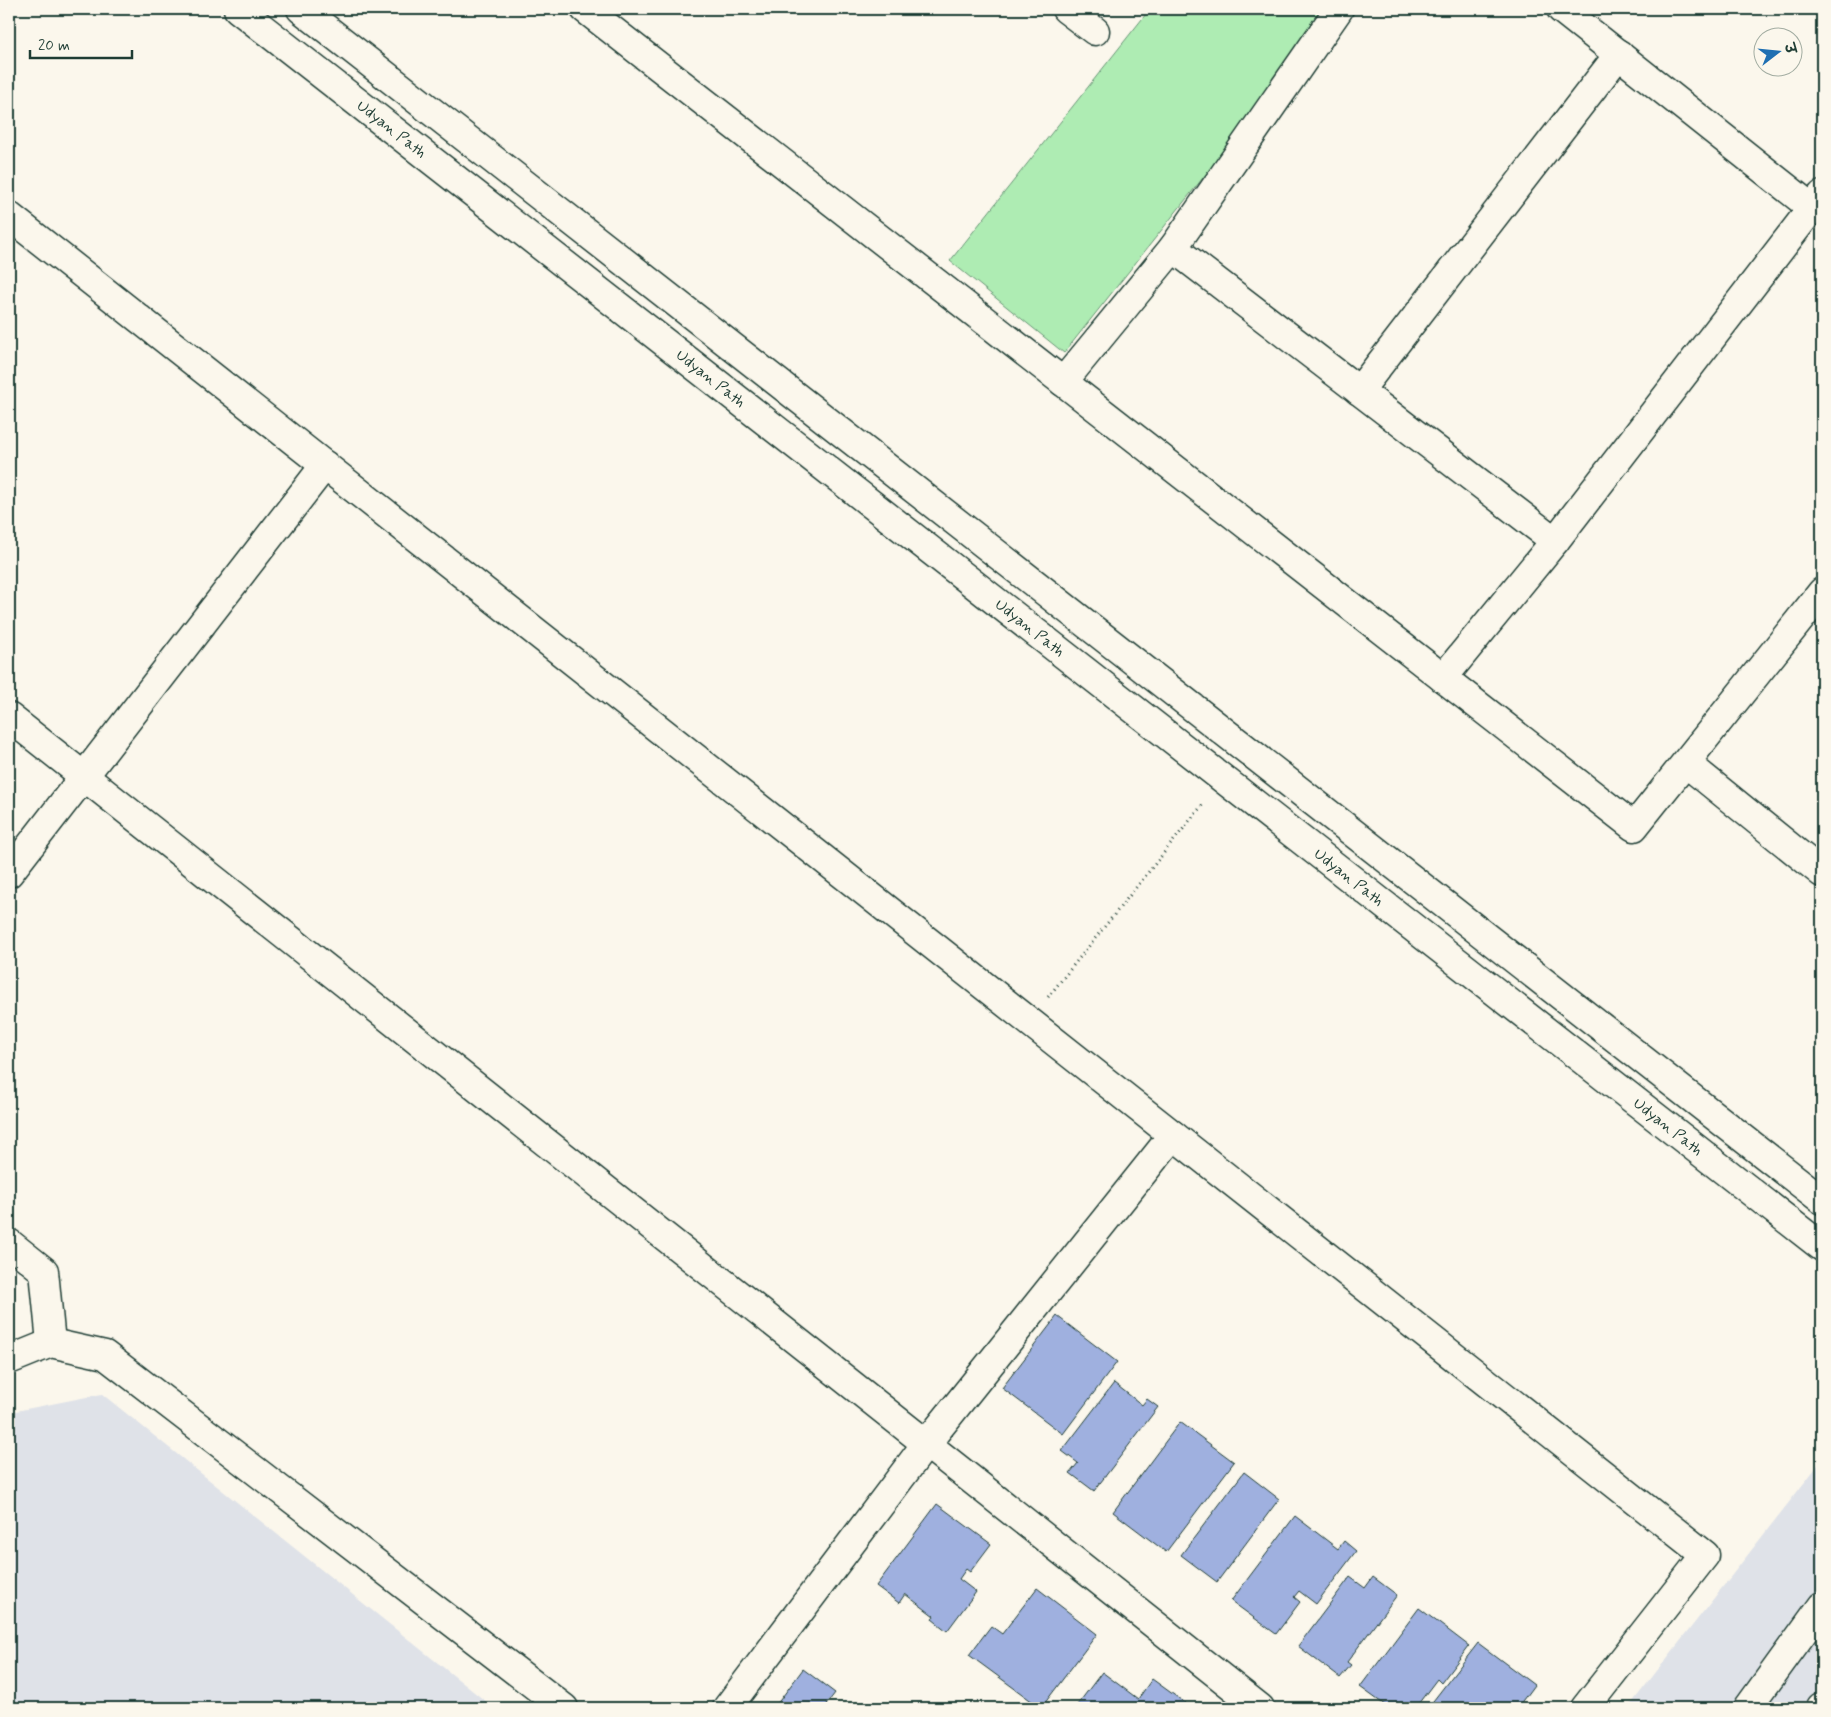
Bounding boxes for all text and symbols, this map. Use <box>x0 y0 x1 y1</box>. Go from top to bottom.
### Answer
scale bar <box>30 28 132 60</box>
north arrow <box>1754 28 1804 78</box>
text: 20 m <box>38 36 70 56</box>
text: उ <box>1779 40 1800 57</box>
street label: Udyan Path <box>352 95 431 163</box>
street label: Udyan Path <box>671 345 750 412</box>
street label: Udyan Path <box>991 594 1069 662</box>
street label: Udyan Path <box>1310 843 1388 911</box>
street label: Udyan Path <box>1629 1093 1707 1161</box>

